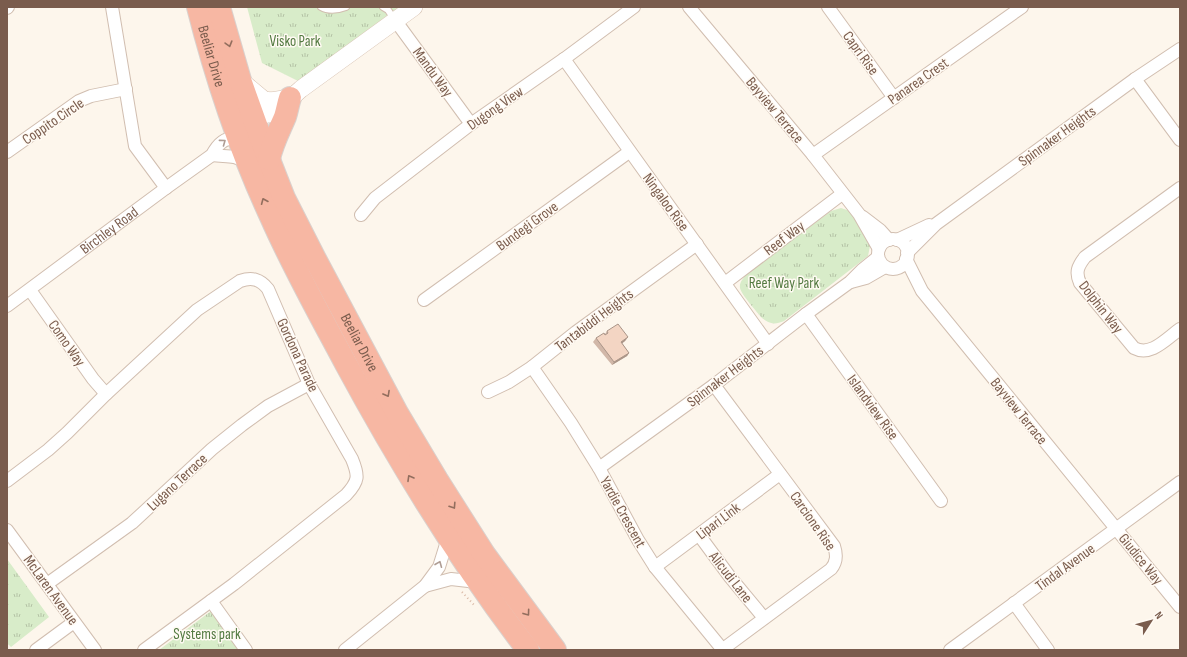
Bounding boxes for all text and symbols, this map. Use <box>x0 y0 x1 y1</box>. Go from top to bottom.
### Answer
street label: Beeliar Drive <box>193 23 229 89</box>
street label: Capri Rise <box>838 28 883 79</box>
park label: Visko Park <box>270 32 321 51</box>
one-way arrow <box>224 40 233 47</box>
street label: Mandu Way <box>408 44 457 101</box>
street label: Panarea Crest <box>884 53 953 109</box>
street label: Bayview Terrace <box>741 73 808 147</box>
street label: Dugong View <box>463 82 528 135</box>
street label: Coppito Circle <box>19 94 88 149</box>
street label: Spinnaker Heights <box>1015 102 1100 171</box>
one-way arrow <box>219 140 226 147</box>
street label: Ningaloo Rise <box>638 170 693 235</box>
street label: Bundegi Grove <box>492 197 562 255</box>
one-way arrow <box>260 198 268 205</box>
street label: Birchley Road <box>76 203 142 259</box>
street label: Reef Way <box>760 217 809 260</box>
park label: Reef Way Park <box>749 274 820 293</box>
street label: Dolphin Way <box>1074 277 1127 338</box>
street label: Tantabiddi Heights <box>551 285 637 356</box>
street label: Beeliar Drive <box>336 310 382 375</box>
street label: Gordona Parade <box>272 315 323 395</box>
street label: Como Way <box>44 316 90 370</box>
street label: Spinnaker Heights <box>683 341 767 411</box>
street label: Islandview Rise <box>843 371 903 444</box>
street label: Bayview Terrace <box>986 374 1051 449</box>
one-way arrow <box>382 390 390 397</box>
street label: Lugano Terrace <box>143 450 211 515</box>
street label: Yardie Crescent <box>595 473 650 552</box>
one-way arrow <box>408 475 415 482</box>
street label: Carcione Rise <box>785 488 840 555</box>
street label: Lipari Link <box>693 499 744 544</box>
one-way arrow <box>448 501 455 508</box>
street label: Giudice Way <box>1114 530 1167 589</box>
street label: Tindal Avenue <box>1032 539 1099 595</box>
street label: Alicudi Lane <box>704 547 757 607</box>
street label: McLaren Avenue <box>19 552 82 629</box>
one-way arrow <box>435 560 443 567</box>
north arrow <box>1131 601 1171 641</box>
one-way arrow <box>522 608 529 615</box>
text: N <box>1152 609 1166 622</box>
park label: Systems park <box>173 625 241 644</box>

